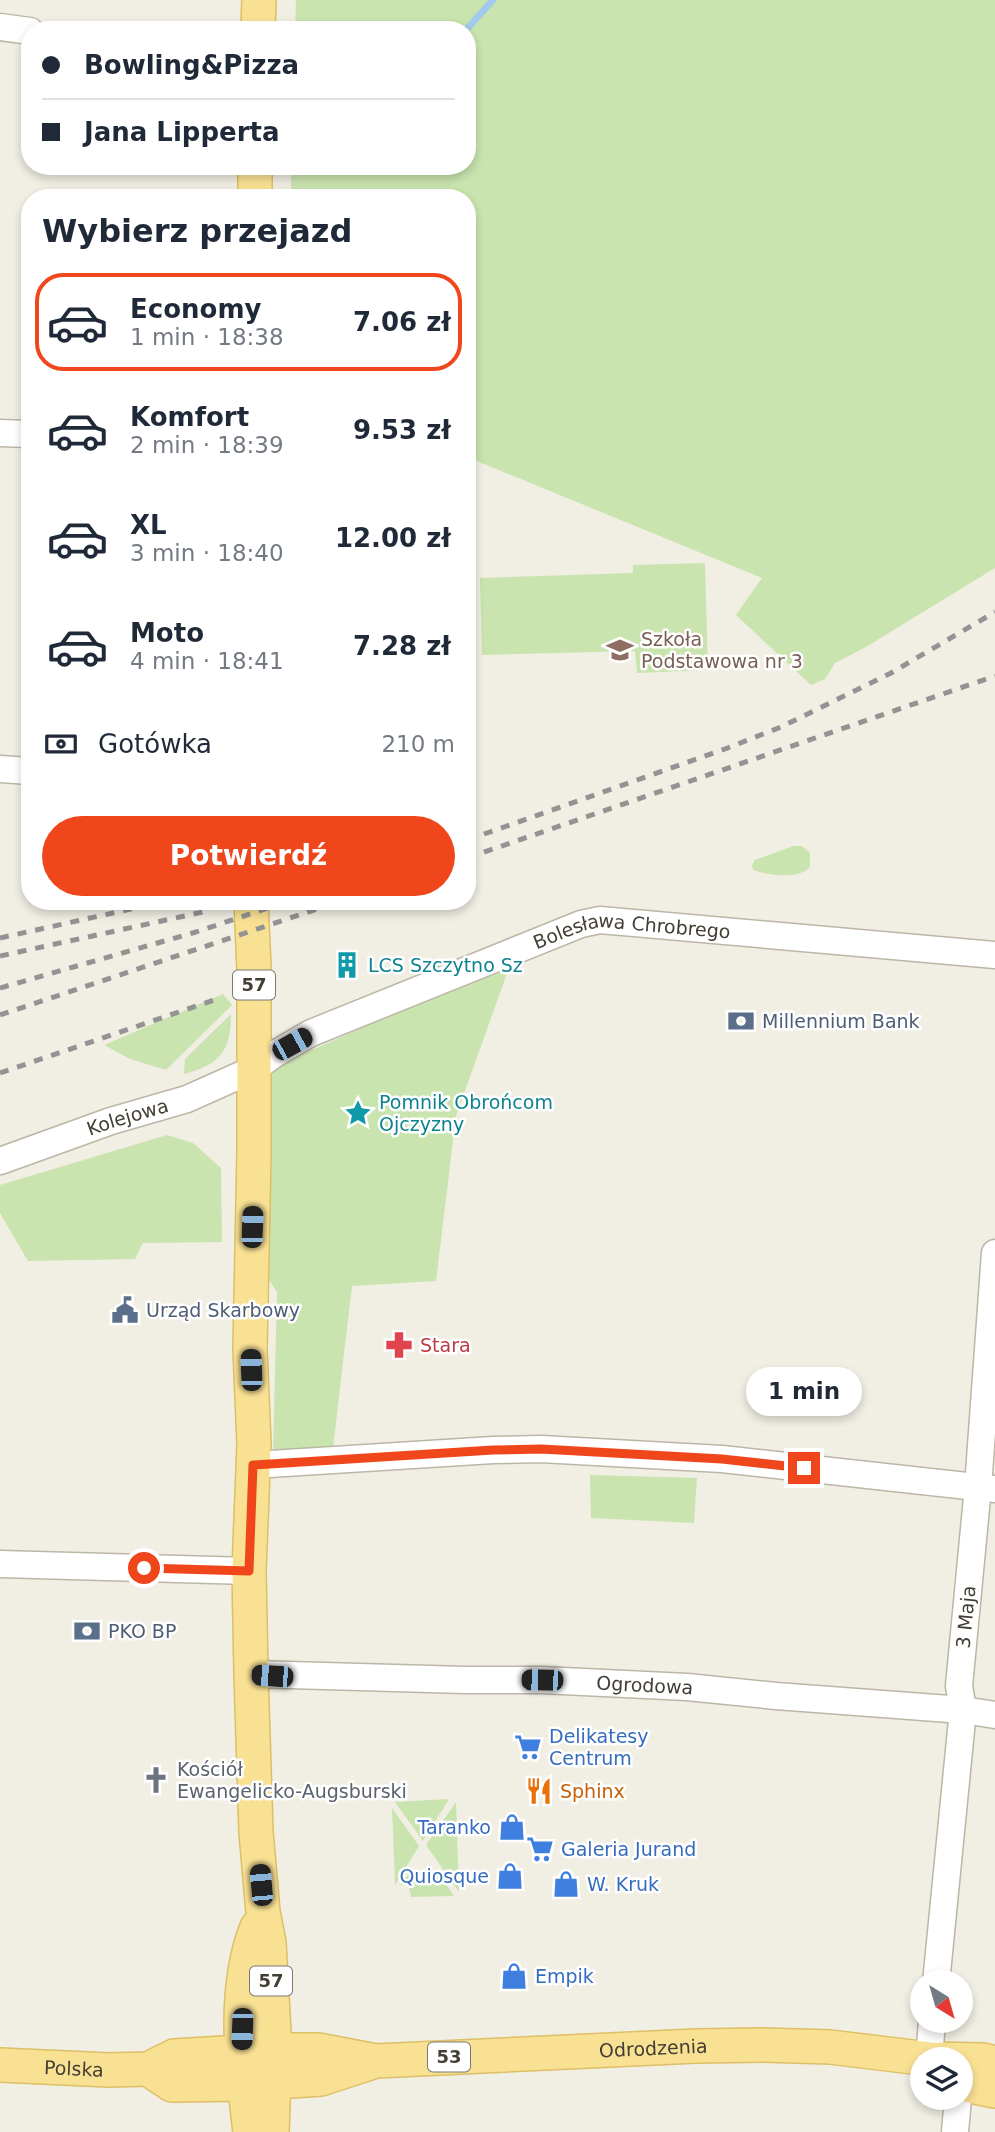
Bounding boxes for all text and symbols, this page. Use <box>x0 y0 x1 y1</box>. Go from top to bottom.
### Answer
text: Bowling&Pizza <box>84 50 299 80</box>
text: Jana Lipperta <box>84 117 279 147</box>
text: Wybierz przejazd <box>42 212 352 250</box>
icon: car <box>46 291 109 354</box>
text: Economy <box>130 294 261 324</box>
text: 7.06 zł <box>353 307 451 337</box>
text: 1 min · 18:38 <box>130 324 284 350</box>
icon: car <box>46 399 109 462</box>
text: Komfort <box>130 402 249 432</box>
text: 9.53 zł <box>353 415 451 445</box>
text: 2 min · 18:39 <box>130 432 284 458</box>
icon: car <box>46 507 109 570</box>
text: XL <box>130 510 167 540</box>
text: 12.00 zł <box>335 523 451 553</box>
text: 3 min · 18:40 <box>130 540 284 566</box>
icon: car <box>46 615 109 678</box>
text: Moto <box>130 618 204 648</box>
place label: Szkoła Podstawowa nr 3 <box>641 628 803 672</box>
text: 7.28 zł <box>353 631 451 661</box>
school or university icon: Szkoła Podstawowa nr 3 <box>605 635 635 665</box>
text: 4 min · 18:41 <box>130 648 284 674</box>
icon: cash <box>42 725 80 763</box>
text: Gotówka <box>98 729 212 759</box>
text: 210 m <box>381 731 455 757</box>
button: Potwierdź <box>42 816 455 896</box>
street label: Bolesława Chrobrego <box>530 909 731 953</box>
building icon: LCS Szczytno Sz <box>332 950 362 980</box>
place label: LCS Szczytno Sz <box>368 954 523 976</box>
road number: 57 <box>233 970 275 1000</box>
bank icon: Millennium Bank <box>726 1006 756 1036</box>
place label: Millennium Bank <box>762 1010 920 1032</box>
car <box>269 1025 316 1063</box>
place label: Pomnik Obrońcom Ojczyzny <box>379 1091 553 1135</box>
street label: Kolejowa <box>84 1094 171 1140</box>
place icon: Pomnik Obrońcom Ojczyzny <box>343 1098 373 1128</box>
car <box>241 1206 264 1248</box>
public building icon: Urząd Skarbowy <box>110 1295 140 1325</box>
place label: Urząd Skarbowy <box>146 1299 300 1321</box>
pharmacy icon: Stara <box>384 1330 414 1360</box>
place label: Stara <box>420 1334 471 1356</box>
car <box>240 1349 263 1391</box>
callout: 1 min <box>746 1366 862 1416</box>
text: 1 min <box>768 1378 840 1404</box>
route end <box>788 1452 820 1484</box>
route start <box>128 1552 160 1584</box>
street label: 3 Maja <box>952 1585 980 1649</box>
bank icon: PKO BP <box>72 1616 102 1646</box>
place label: PKO BP <box>108 1620 176 1642</box>
car <box>251 1664 294 1688</box>
car <box>521 1669 564 1691</box>
street label: Ogrodowa <box>596 1672 694 1699</box>
place label: Delikatesy Centrum <box>549 1725 648 1769</box>
supermarket icon: Delikatesy Centrum <box>513 1732 543 1762</box>
place label: Kościół Ewangelicko-Augsburski <box>177 1758 407 1802</box>
church icon: Kościół Ewangelicko-Augsburski <box>141 1765 171 1795</box>
restaurant icon: Sphinx <box>524 1776 554 1806</box>
place label: Sphinx <box>560 1780 625 1802</box>
shop icon: Taranko <box>497 1812 527 1842</box>
place label: Taranko <box>416 1816 491 1838</box>
supermarket icon: Galeria Jurand <box>525 1834 555 1864</box>
place label: Galeria Jurand <box>561 1838 696 1860</box>
shop icon: Quiosque <box>495 1861 525 1891</box>
car <box>249 1863 274 1907</box>
place label: Quiosque <box>399 1865 489 1887</box>
shop icon: W. Kruk <box>551 1869 581 1899</box>
place label: W. Kruk <box>587 1873 659 1895</box>
shop icon: Empik <box>499 1961 529 1991</box>
place label: Empik <box>535 1965 594 1987</box>
road number: 57 <box>250 1966 292 1996</box>
north arrow <box>910 1970 973 2034</box>
map controls <box>910 1970 973 2110</box>
car <box>231 2008 254 2050</box>
street label: Odrodzenia <box>598 2035 708 2062</box>
road number: 53 <box>428 2042 470 2071</box>
button: layers <box>910 2047 973 2110</box>
street label: Polska <box>43 2056 104 2081</box>

